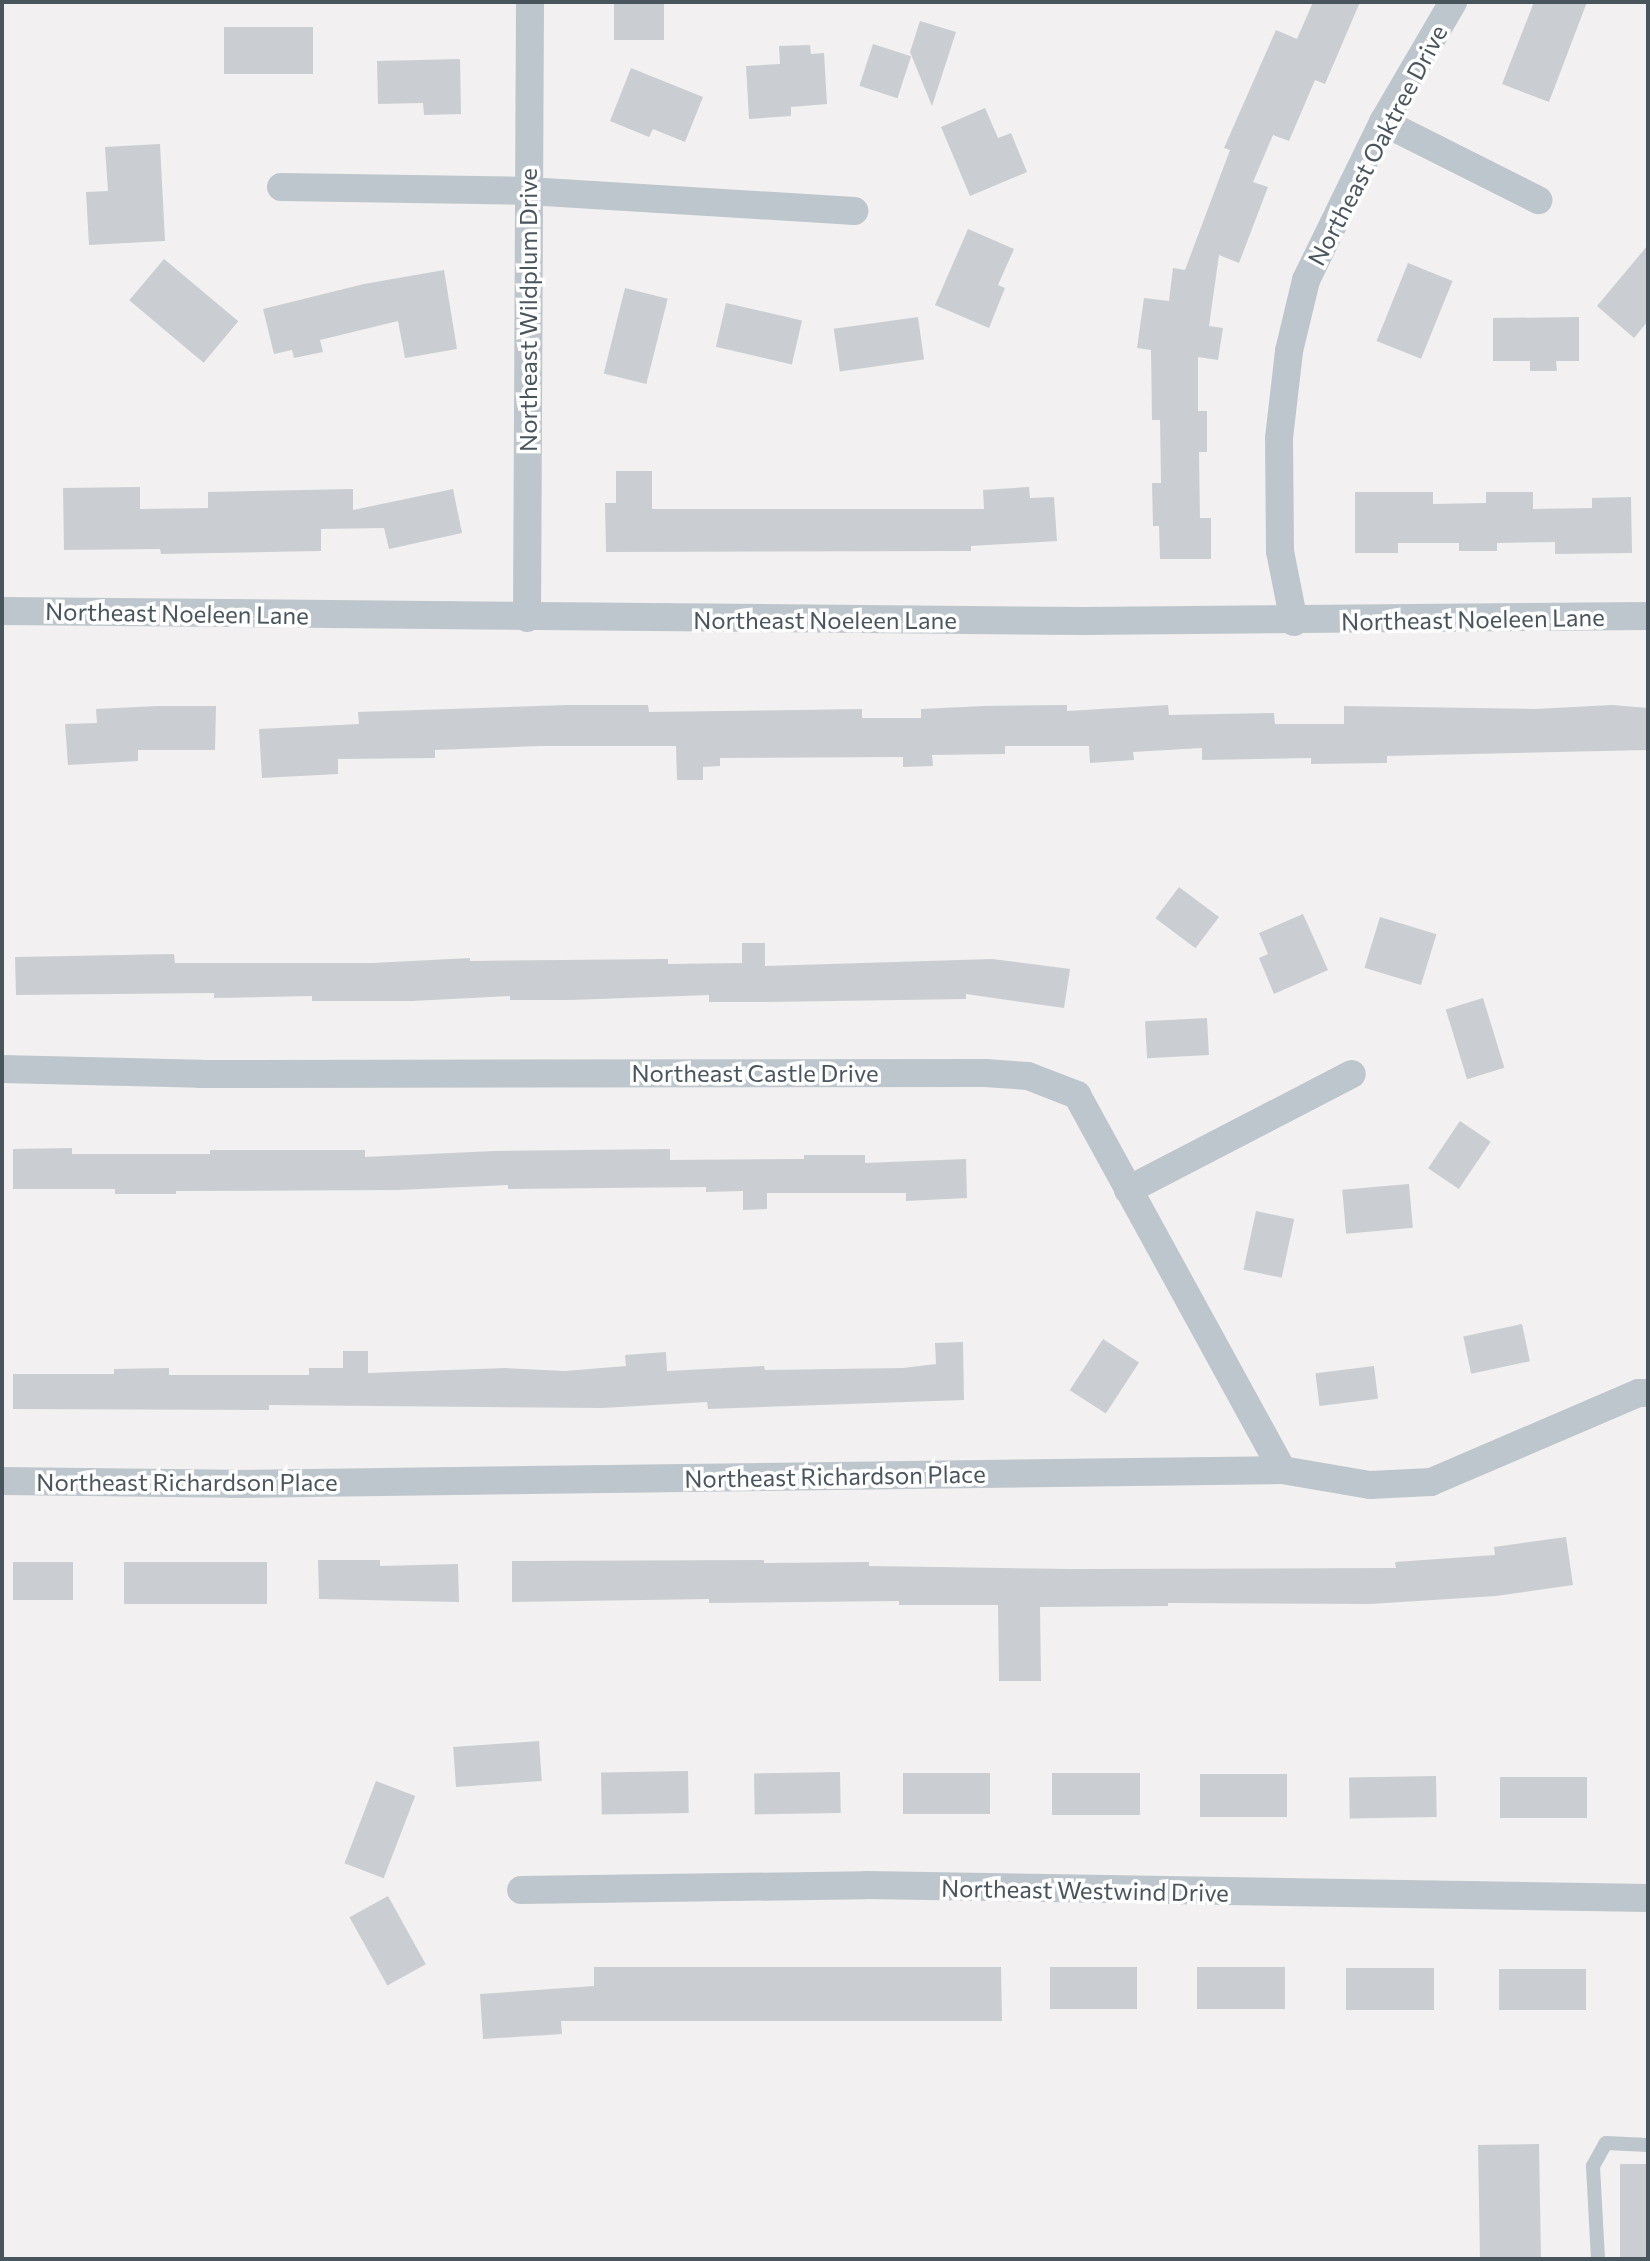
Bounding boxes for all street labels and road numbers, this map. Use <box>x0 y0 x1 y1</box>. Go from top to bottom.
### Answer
street label: Northeast Oaktree Drive <box>1301 20 1453 270</box>
street label: Northeast Wildplum Drive <box>514 168 542 452</box>
street label: Northeast Noeleen Lane <box>45 596 309 630</box>
street label: Northeast Noeleen Lane <box>1341 602 1605 636</box>
street label: Northeast Noeleen Lane <box>693 606 957 634</box>
street label: Northeast Castle Drive <box>631 1059 879 1087</box>
street label: Northeast Richardson Place <box>684 1459 986 1493</box>
street label: Northeast Richardson Place <box>36 1468 338 1496</box>
street label: Northeast Westwind Drive <box>941 1873 1229 1907</box>

